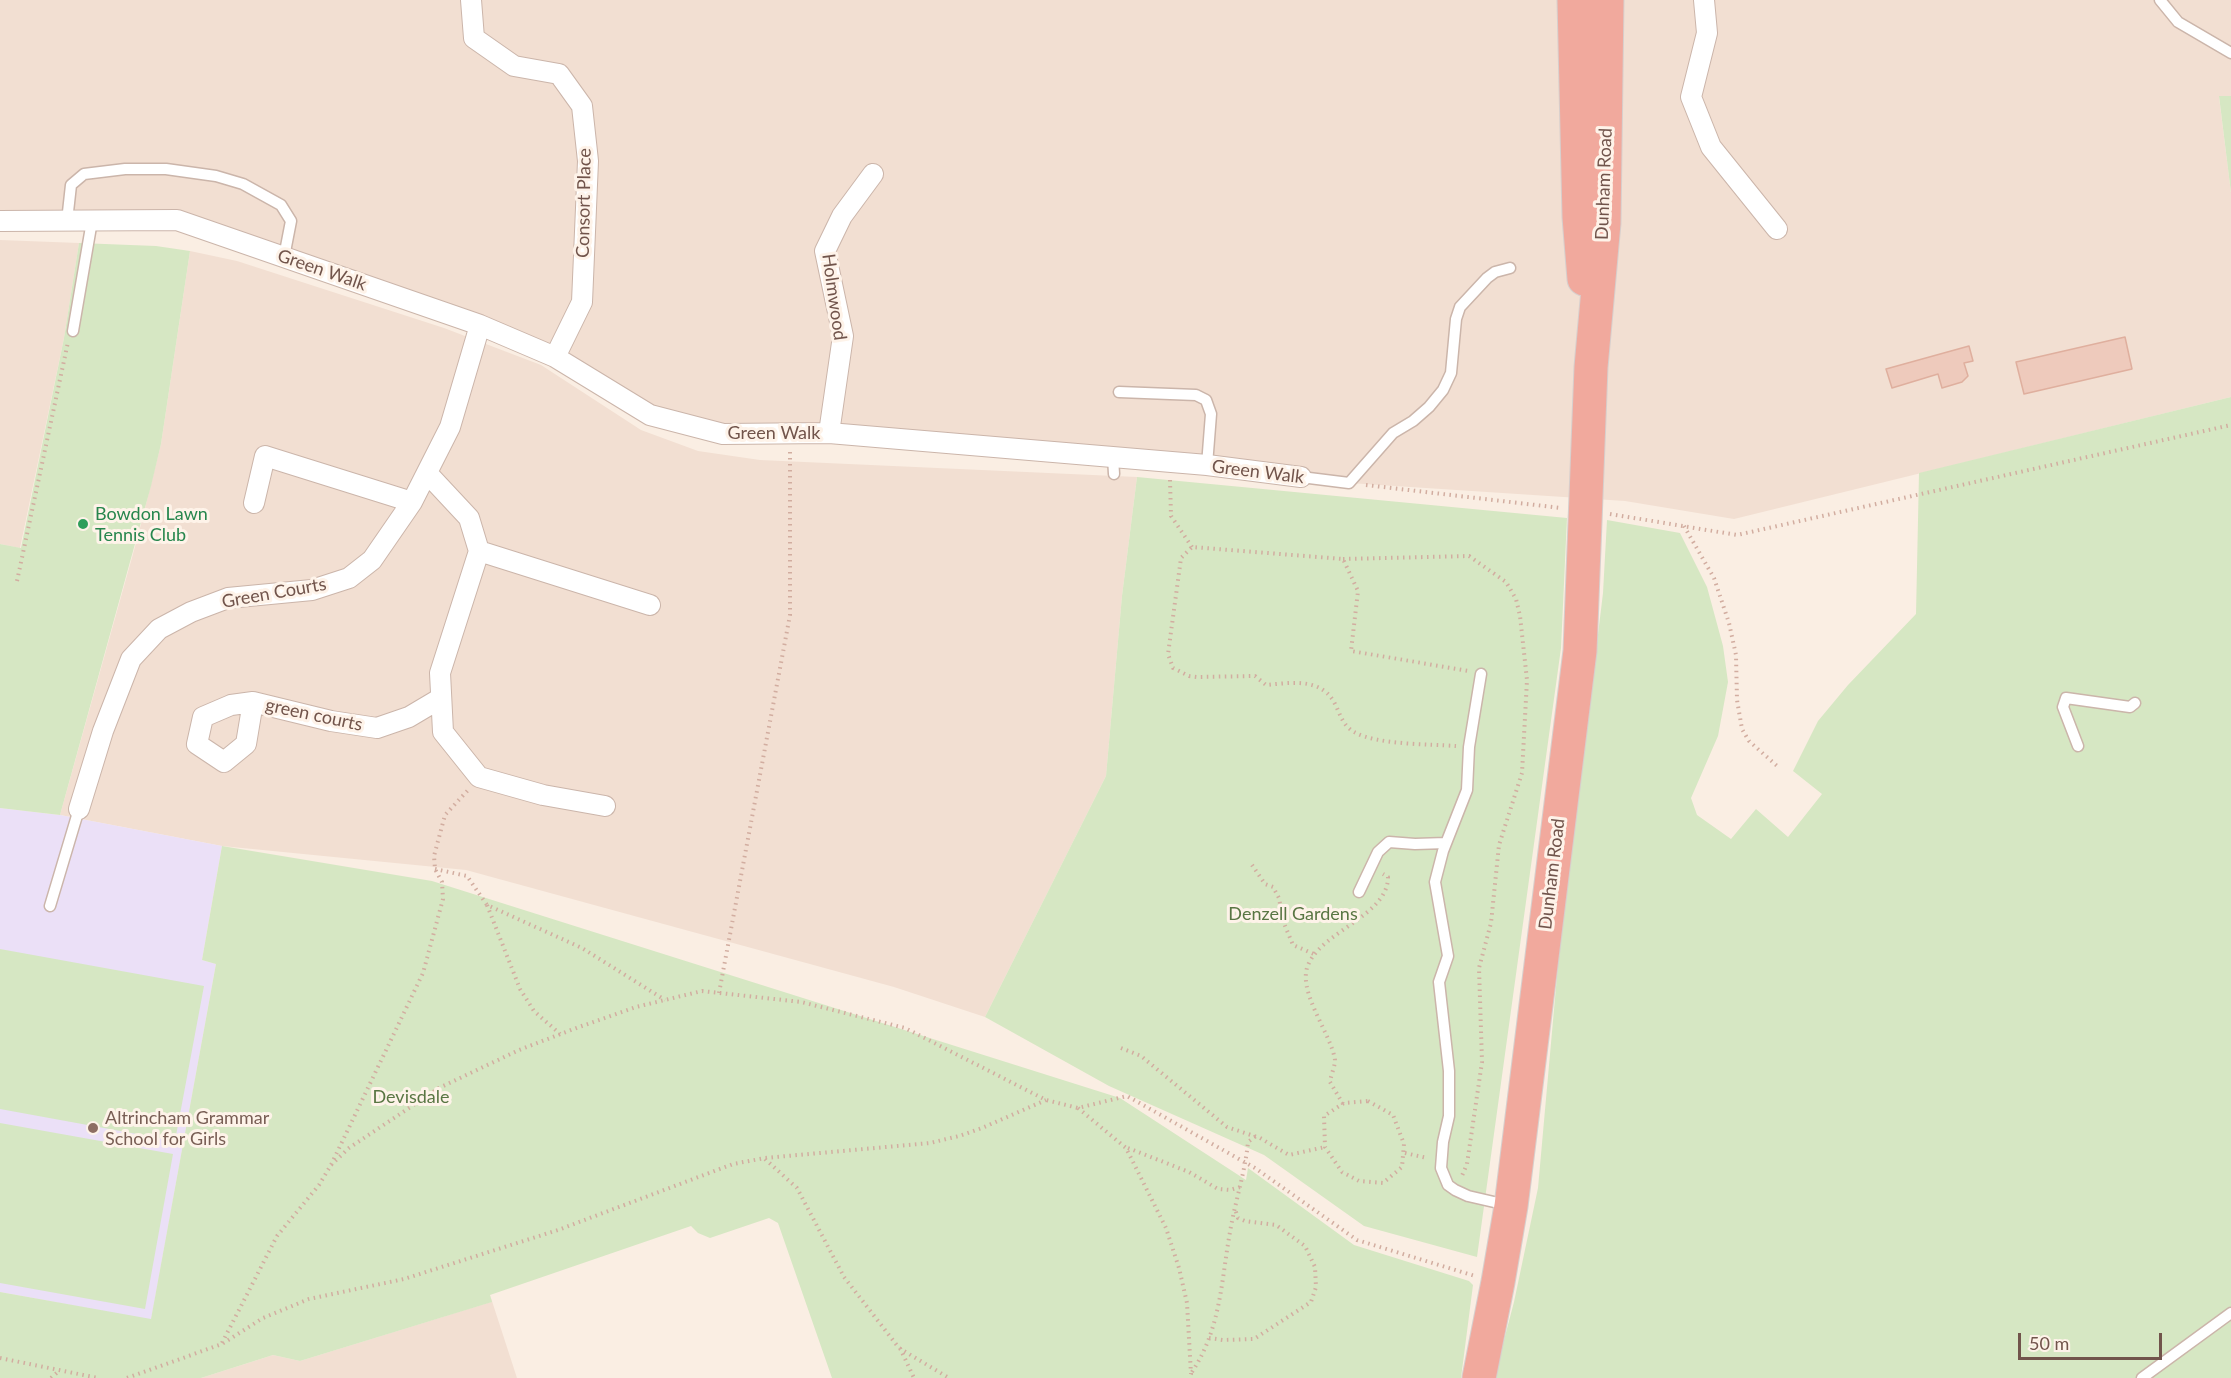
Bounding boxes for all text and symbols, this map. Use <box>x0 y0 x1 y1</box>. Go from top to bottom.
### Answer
street label: Dunham Road <box>1591 128 1617 240</box>
street label: Consort Place <box>572 148 596 258</box>
street label: Green Walk <box>275 245 369 295</box>
street label: Holmwood <box>817 252 851 342</box>
street label: Green Walk <box>728 422 820 444</box>
street label: Green Walk <box>1211 456 1305 488</box>
place label: Bowdon Lawn Tennis Club <box>95 503 208 546</box>
marker: Bowdon Lawn Tennis Club <box>76 517 90 531</box>
street label: Green Courts <box>220 573 328 613</box>
street label: green courts <box>263 694 365 736</box>
street label: Dunham Road <box>1534 817 1570 931</box>
park label: Denzell Gardens <box>1228 903 1358 925</box>
park label: Devisdale <box>372 1086 450 1108</box>
place label: Altrincham Grammar School for Girls <box>105 1107 269 1150</box>
marker: Altrincham Grammar School for Girls <box>86 1121 100 1135</box>
scale bar <box>2021 1321 2165 1359</box>
text: 50 m <box>2029 1332 2069 1354</box>

